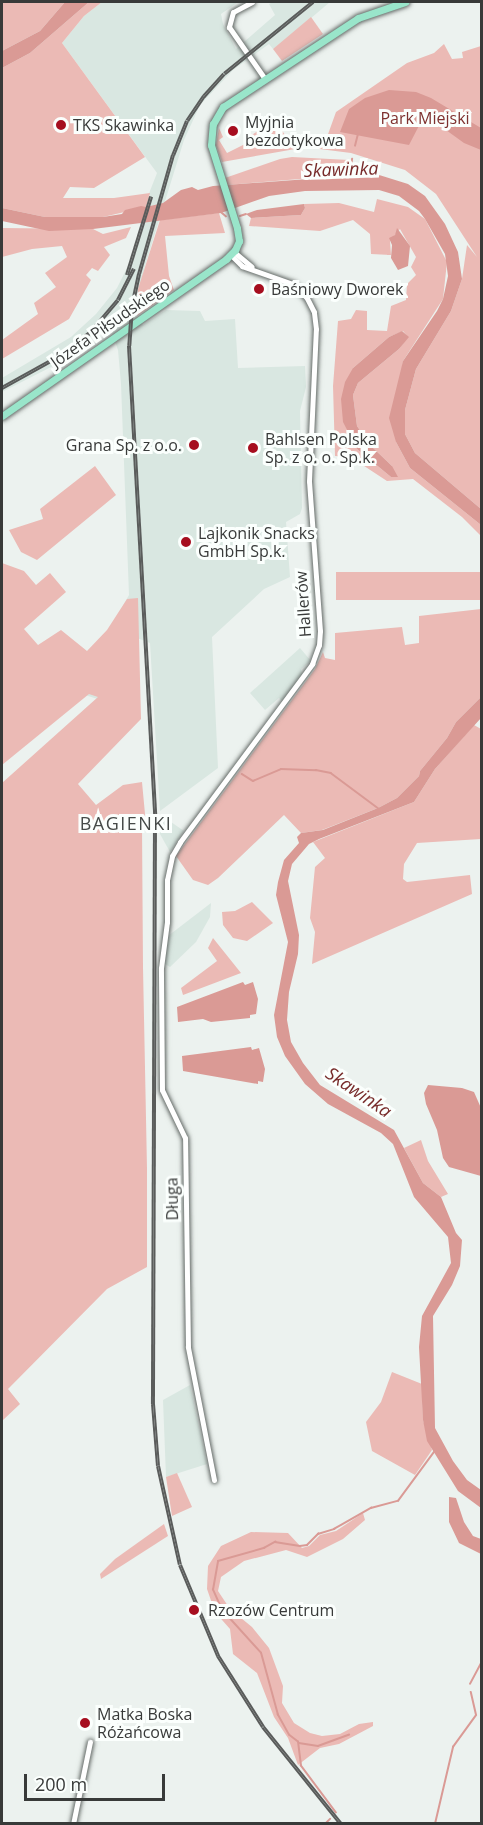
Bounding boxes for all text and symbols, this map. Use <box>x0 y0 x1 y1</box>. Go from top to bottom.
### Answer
park label: Park Miejski <box>380 108 470 128</box>
place label: Myjnia bezdotykowa <box>245 112 344 150</box>
place label: TKS Skawinka <box>73 115 174 135</box>
marker: TKS Skawinka <box>54 118 68 132</box>
marker: Myjnia bezdotykowa <box>226 124 240 138</box>
water label: Skawinka <box>303 157 379 181</box>
street label: Józefa Piłsudskiego <box>47 275 173 371</box>
place label: Baśniowy Dworek <box>271 279 403 299</box>
marker: Baśniowy Dworek <box>252 282 266 296</box>
place label: Bahlsen Polska Sp. z o. o. Sp.k. <box>265 429 377 467</box>
place label: Grana Sp. z o.o. <box>66 435 182 455</box>
marker: Grana Sp. z o.o. <box>187 438 201 452</box>
marker: Bahlsen Polska Sp. z o. o. Sp.k. <box>246 441 260 455</box>
place label: Lajkonik Snacks GmbH Sp.k. <box>198 523 315 561</box>
marker: Lajkonik Snacks GmbH Sp.k. <box>179 535 193 549</box>
street label: Hallerów <box>291 570 315 638</box>
district label: BAGIENKI <box>80 812 172 834</box>
water label: Skawinka <box>322 1062 396 1122</box>
street label: Długa <box>162 1177 182 1221</box>
place label: Rzozów Centrum <box>208 1600 334 1620</box>
marker: Rzozów Centrum <box>185 1601 203 1619</box>
place label: Matka Boska Różańcowa <box>97 1704 192 1742</box>
marker: Matka Boska Różańcowa <box>78 1716 92 1730</box>
scale bar <box>27 1762 168 1800</box>
text: 200 m <box>35 1772 87 1796</box>

